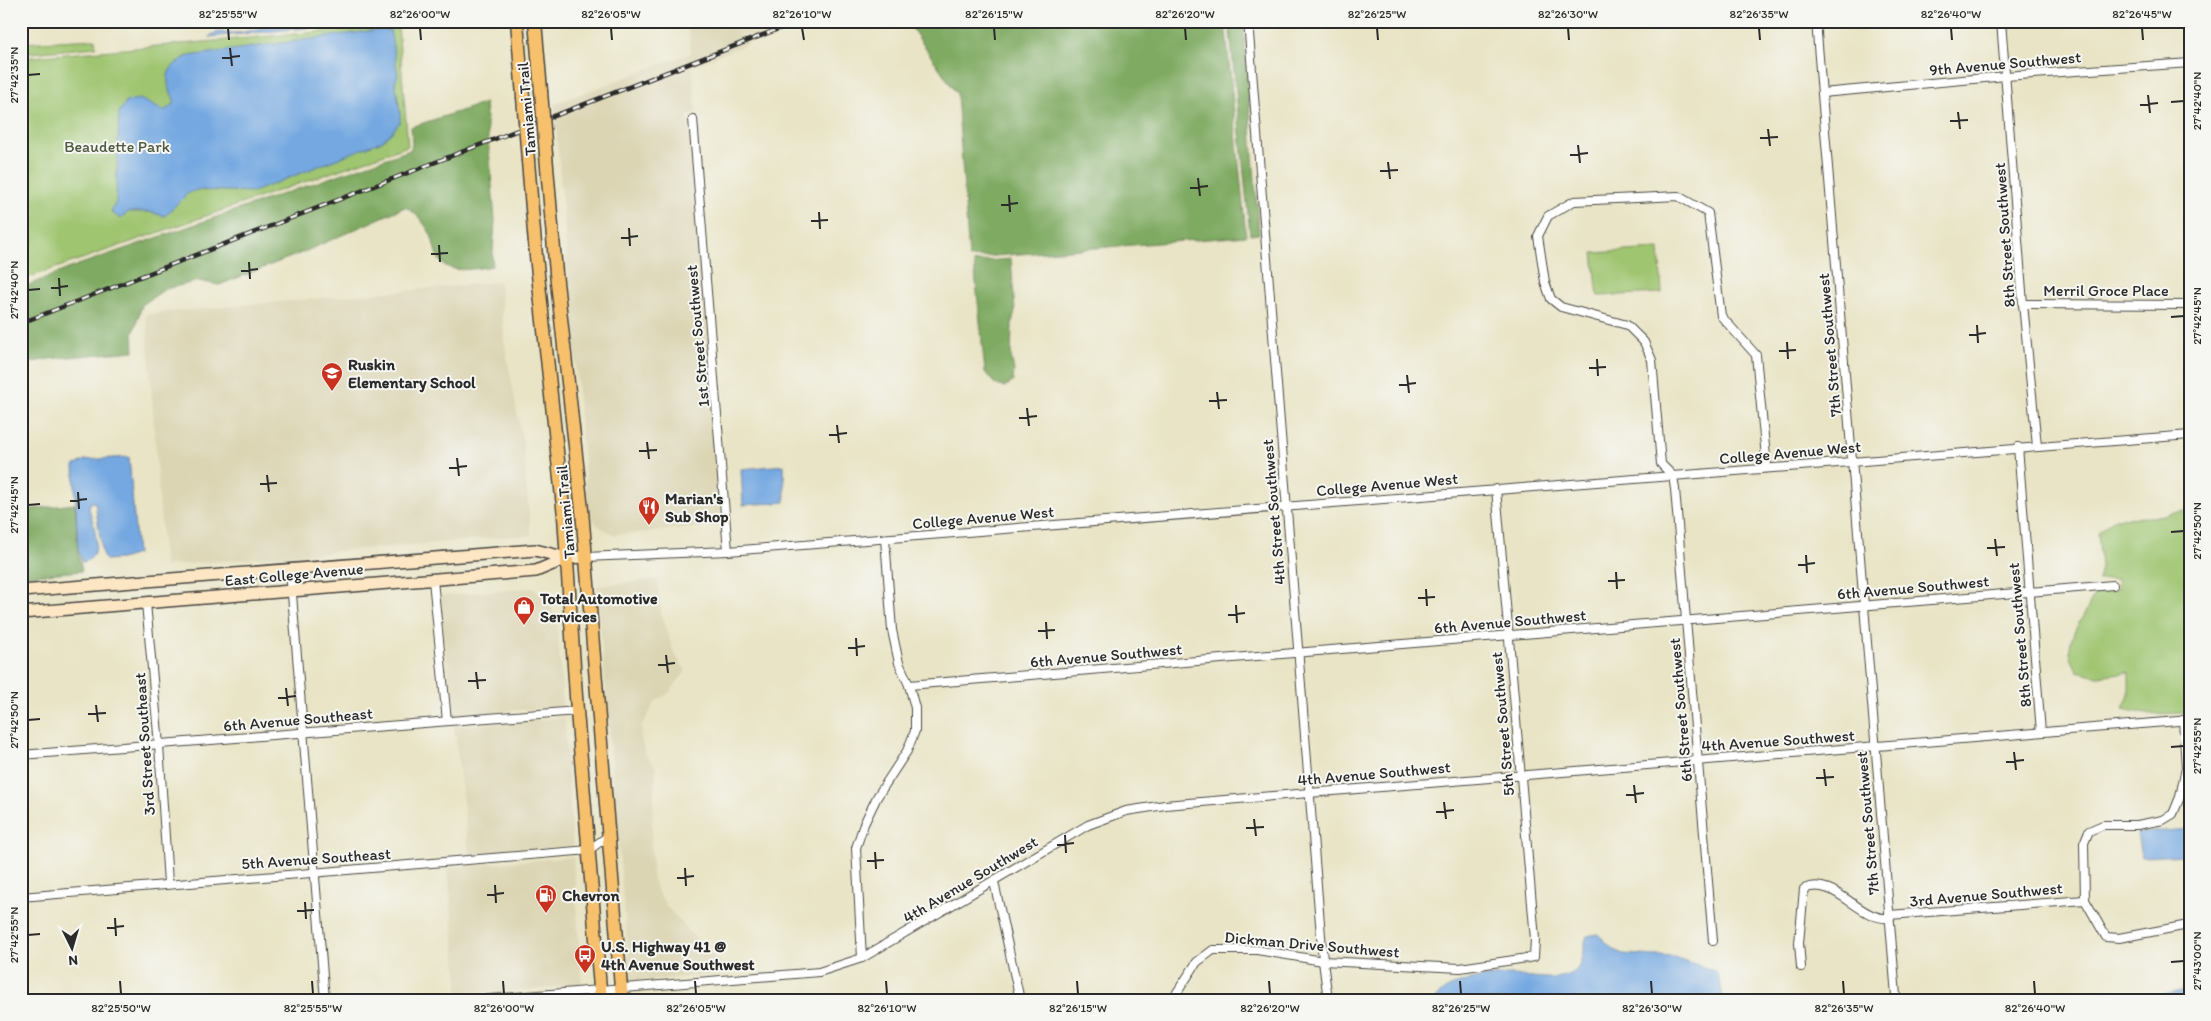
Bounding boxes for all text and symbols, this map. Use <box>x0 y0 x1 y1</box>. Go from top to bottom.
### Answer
text: 82°25'55"W <box>199 7 257 21</box>
text: 82°26'00"W <box>390 7 450 21</box>
text: 82°26'05"W <box>581 7 641 21</box>
text: 82°26'10"W <box>773 7 831 21</box>
text: 82°26'15"W <box>965 7 1023 21</box>
text: 82°26'20"W <box>1155 7 1215 21</box>
text: 82°26'25"W <box>1348 7 1406 21</box>
text: 82°26'30"W <box>1538 7 1598 21</box>
text: 82°26'35"W <box>1730 7 1788 21</box>
text: 82°26'40"W <box>1921 7 1981 21</box>
text: 82°26'45"W <box>2112 7 2172 21</box>
text: 27°42'35"N <box>7 47 21 103</box>
street label: 9th Avenue Southwest <box>1928 47 2082 80</box>
street label: Tamiami Trail <box>513 61 540 157</box>
text: 27°42'40"N <box>2190 72 2204 130</box>
park label: Beaudette Park <box>64 137 170 156</box>
street label: 8th Street Southwest <box>1990 162 2019 308</box>
text: 27°42'40"N <box>7 261 21 319</box>
street label: 1st Street Southwest <box>682 264 713 408</box>
street label: 7th Street Southwest <box>1814 272 1845 418</box>
street label: Merril Groce Place <box>2043 281 2169 300</box>
text: 27°42'45"N <box>2190 287 2204 345</box>
place label: Ruskin Elementary School <box>348 355 476 393</box>
school or university icon: Ruskin Elementary School <box>320 361 344 392</box>
street label: College Avenue West <box>1718 437 1862 468</box>
street label: 4th Street Southwest <box>1258 438 1289 585</box>
street label: Tamiami Trail <box>552 464 579 560</box>
street label: College Avenue West <box>1315 469 1459 500</box>
text: 27°42'45"N <box>7 476 21 534</box>
place label: Marian's Sub Shop <box>665 489 729 527</box>
restaurant icon: Marian's Sub Shop <box>637 495 661 526</box>
street label: College Avenue West <box>911 502 1055 533</box>
text: 27°42'50"N <box>2190 502 2204 560</box>
street label: East College Avenue <box>224 559 364 590</box>
street label: 8th Street Southwest <box>2004 562 2035 708</box>
street label: 6th Avenue Southwest <box>1836 571 1990 604</box>
place label: Total Automotive Services <box>539 589 658 626</box>
shop icon: Total Automotive Services <box>512 595 536 626</box>
street label: 6th Avenue Southwest <box>1433 605 1587 638</box>
street label: 6th Street Southwest <box>1665 637 1696 783</box>
street label: 6th Avenue Southwest <box>1029 639 1183 672</box>
street label: 5th Street Southwest <box>1487 651 1518 797</box>
street label: 3rd Street Southeast <box>130 672 159 816</box>
text: 27°42'50"N <box>7 691 21 749</box>
street label: 6th Avenue Southeast <box>222 703 374 735</box>
text: 27°42'55"N <box>2190 718 2204 774</box>
street label: 4th Avenue Southwest <box>1701 726 1855 755</box>
street label: 7th Street Southwest <box>1852 750 1883 896</box>
street label: 4th Avenue Southwest <box>1297 757 1451 790</box>
street label: 4th Avenue Southwest <box>900 832 1041 927</box>
street label: 5th Avenue Southeast <box>241 844 391 873</box>
street label: 3rd Avenue Southwest <box>1909 878 2063 911</box>
fuel station icon: Chevron <box>534 883 558 914</box>
place label: Chevron <box>562 886 620 905</box>
text: 27°42'55"N <box>7 907 21 963</box>
north arrow <box>48 924 98 974</box>
street label: Dickman Drive Southwest <box>1224 927 1400 962</box>
text: 27°43'00"N <box>2190 931 2204 991</box>
place label: U.S. Highway 41 @ 4th Avenue Southwest <box>601 937 755 974</box>
bus stop icon: U.S. Highway 41 @ 4th Avenue Southwest <box>573 943 597 974</box>
text: N <box>68 952 79 969</box>
text: 82°25'50"W <box>91 1001 151 1015</box>
text: 82°25'55"W <box>284 1001 342 1015</box>
text: 82°26'00"W <box>474 1001 534 1015</box>
text: 82°26'05"W <box>666 1001 726 1015</box>
text: 82°26'10"W <box>858 1001 916 1015</box>
text: 82°26'15"W <box>1049 1001 1107 1015</box>
text: 82°26'20"W <box>1240 1001 1300 1015</box>
text: 82°26'25"W <box>1432 1001 1490 1015</box>
text: 82°26'30"W <box>1622 1001 1682 1015</box>
text: 82°26'35"W <box>1815 1001 1873 1015</box>
text: 82°26'40"W <box>2005 1001 2065 1015</box>

